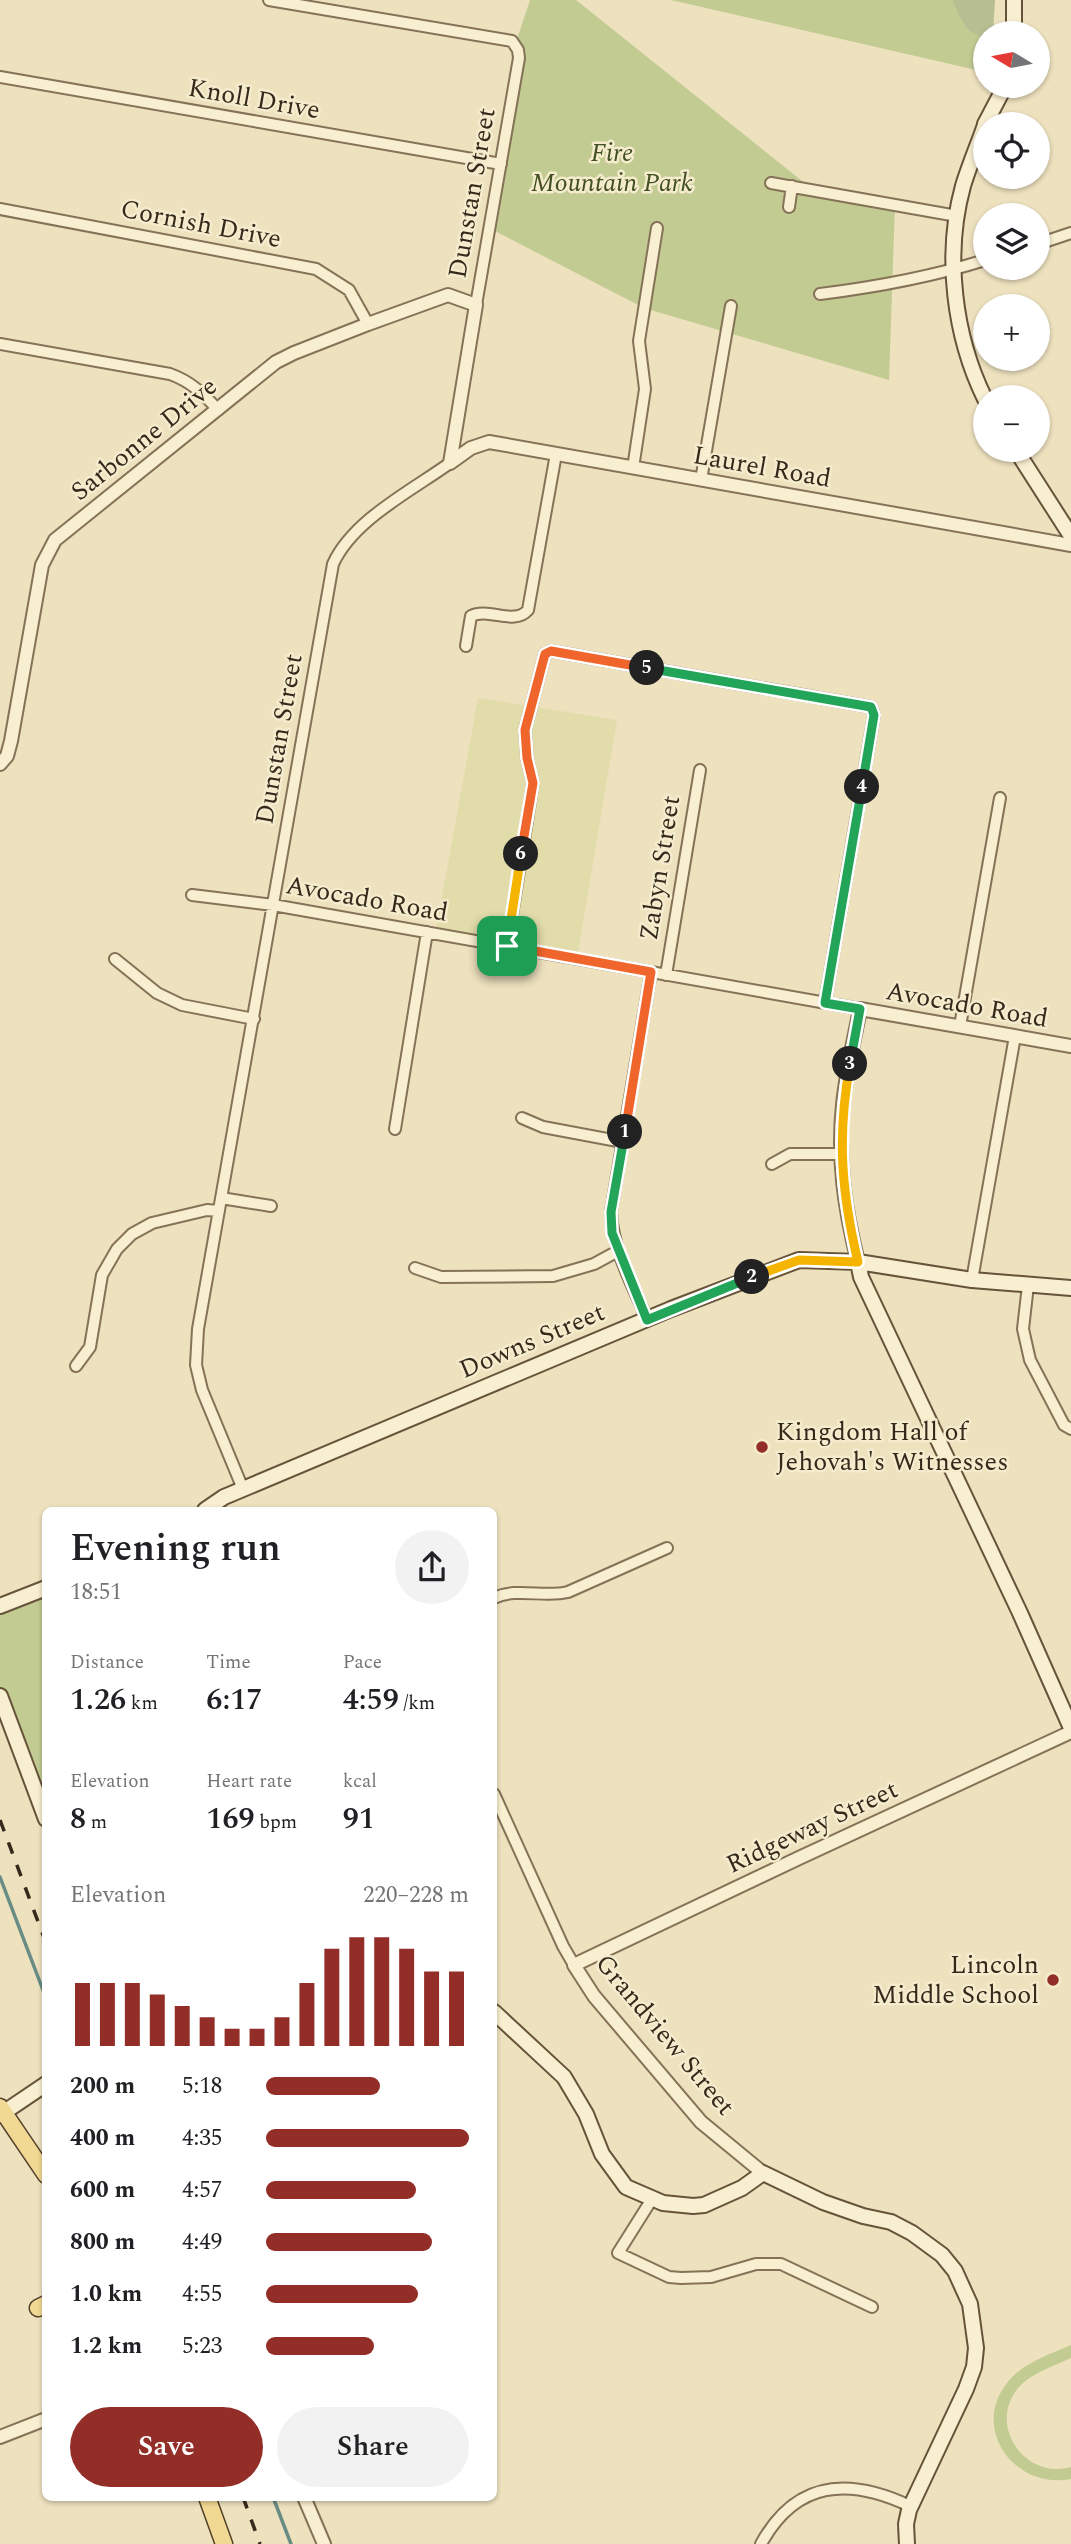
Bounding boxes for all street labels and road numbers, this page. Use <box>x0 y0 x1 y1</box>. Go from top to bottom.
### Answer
street label: Knoll Drive <box>185 68 323 130</box>
street label: Dunstan Street <box>437 105 507 281</box>
street label: Cornish Drive <box>117 189 285 259</box>
street label: Sarbonne Drive <box>62 367 226 511</box>
street label: Laurel Road <box>690 435 834 499</box>
street label: Dunstan Street <box>244 651 314 827</box>
street label: Zabyn Street <box>629 793 691 943</box>
street label: Avocado Road <box>283 865 451 933</box>
street label: Avocado Road <box>883 971 1051 1039</box>
street label: Downs Street <box>453 1292 611 1390</box>
street label: Ridgeway Street <box>719 1770 905 1884</box>
street label: Grandview Street <box>585 1945 745 2125</box>

